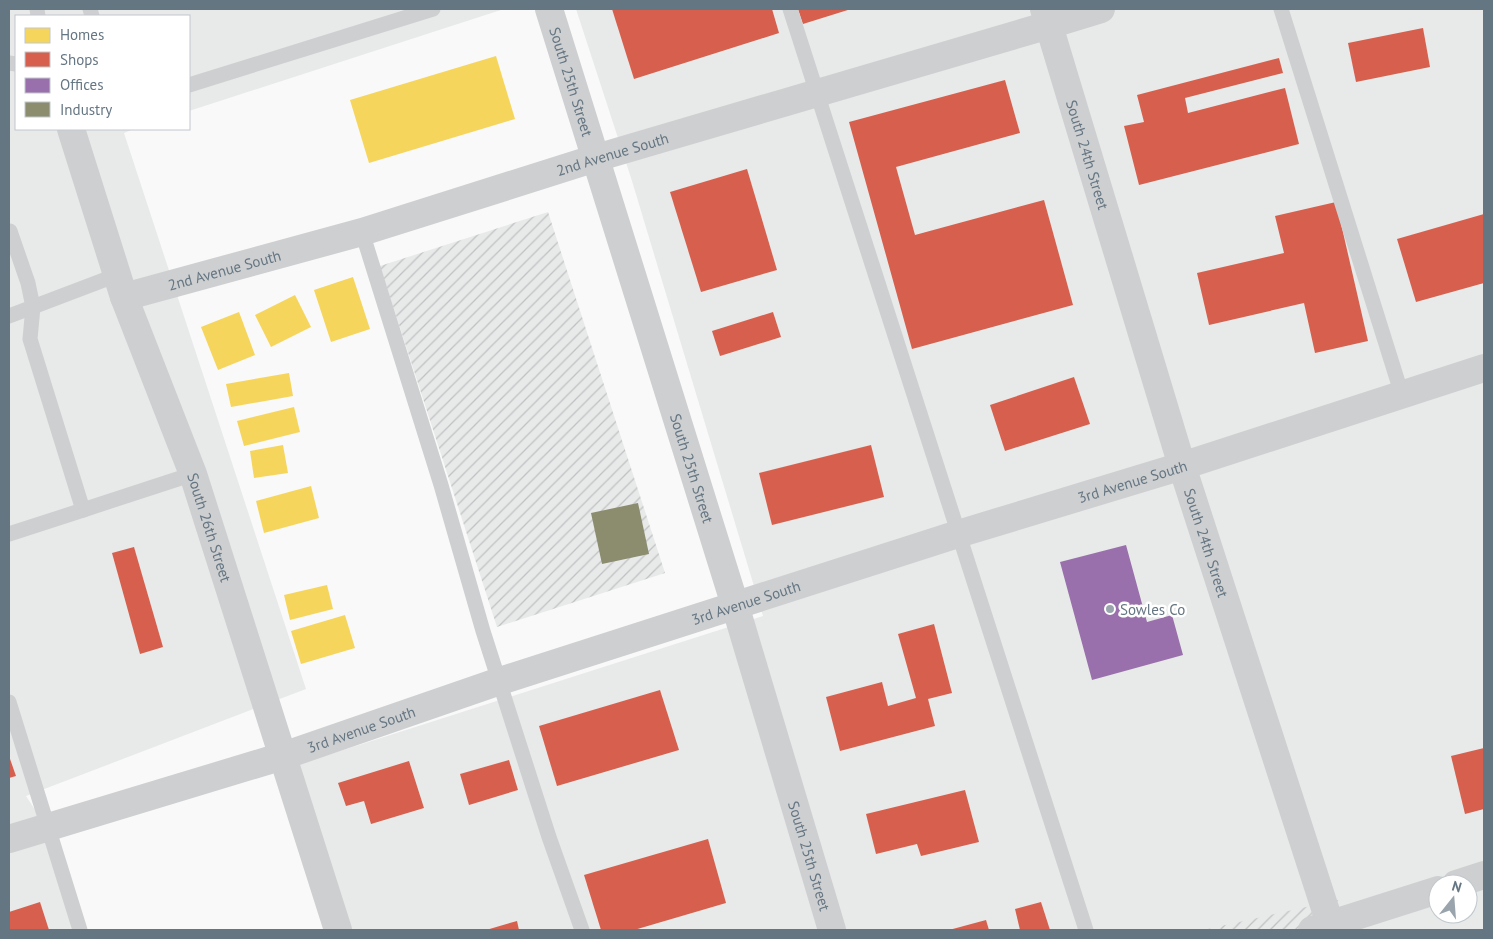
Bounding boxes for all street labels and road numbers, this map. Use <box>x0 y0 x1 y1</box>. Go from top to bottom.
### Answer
street label: South 25th Street <box>546 25 598 139</box>
street label: South 24th Street <box>1062 97 1113 212</box>
street label: 2nd Avenue South <box>554 128 671 180</box>
street label: 2nd Avenue South <box>166 245 283 294</box>
street label: South 25th Street <box>666 411 718 525</box>
street label: 3rd Avenue South <box>1075 456 1189 507</box>
street label: South 26th Street <box>184 470 236 584</box>
street label: South 24th Street <box>1180 486 1233 600</box>
street label: 3rd Avenue South <box>689 576 803 628</box>
street label: 3rd Avenue South <box>305 702 418 756</box>
street label: South 25th Street <box>784 799 835 913</box>

